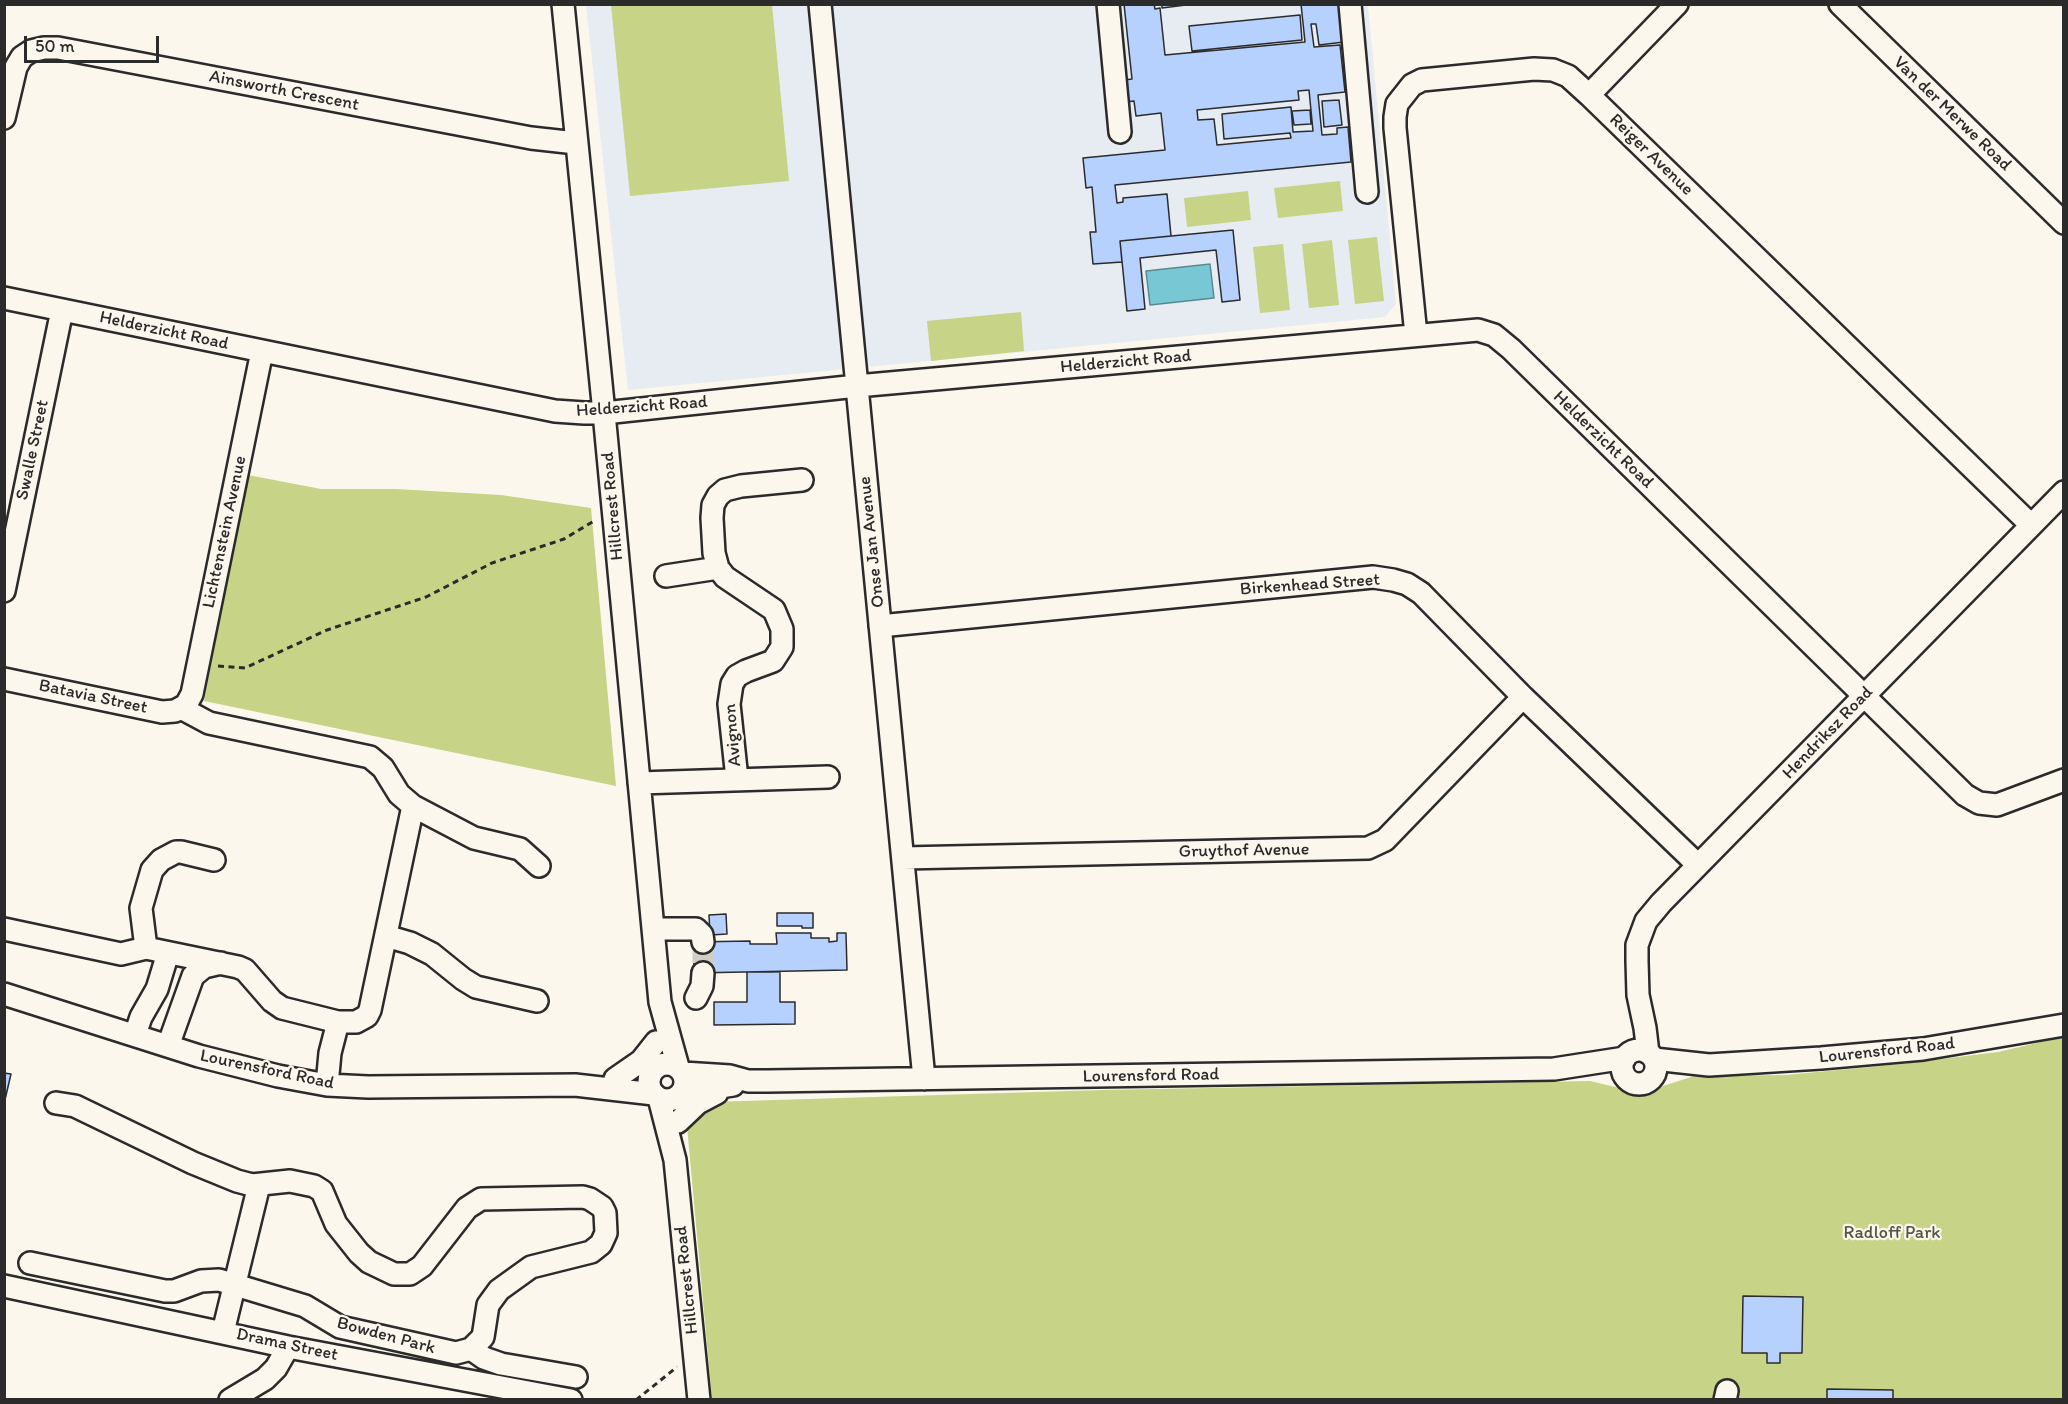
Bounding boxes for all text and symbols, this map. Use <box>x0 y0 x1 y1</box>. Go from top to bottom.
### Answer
scale bar <box>27 24 162 62</box>
text: 50 m <box>35 35 75 57</box>
street label: Van der Merwe Road <box>1888 52 2016 176</box>
street label: Ainsworth Crescent <box>207 66 361 116</box>
street label: Reiger Avenue <box>1604 109 1698 201</box>
street label: Helderzicht Road <box>97 307 231 355</box>
street label: Helderzicht Road <box>1059 346 1193 378</box>
street label: Helderzicht Road <box>1548 386 1658 494</box>
street label: Helderzicht Road <box>576 392 708 422</box>
street label: Swalle Street <box>12 398 54 502</box>
street label: Hillcrest Road <box>597 451 629 561</box>
street label: Lichtenstein Avenue <box>198 454 252 610</box>
street label: Onse Jan Avenue <box>854 475 890 609</box>
street label: Birkenhead Street <box>1239 569 1381 601</box>
street label: Batavia Street <box>37 675 149 719</box>
street label: Hendriksz Road <box>1778 682 1878 784</box>
street label: Avignon <box>720 703 746 767</box>
street label: Gruythof Avenue <box>1178 839 1310 863</box>
street label: Lourensford Road <box>1818 1033 1956 1069</box>
street label: Lourensford Road <box>198 1045 336 1095</box>
street label: Lourensford Road <box>1082 1064 1220 1088</box>
park label: Radloff Park <box>1844 1222 1940 1244</box>
street label: Hillcrest Road <box>671 1225 703 1335</box>
street label: Bowden Park <box>334 1313 438 1359</box>
street label: Drama Street <box>234 1324 340 1366</box>

